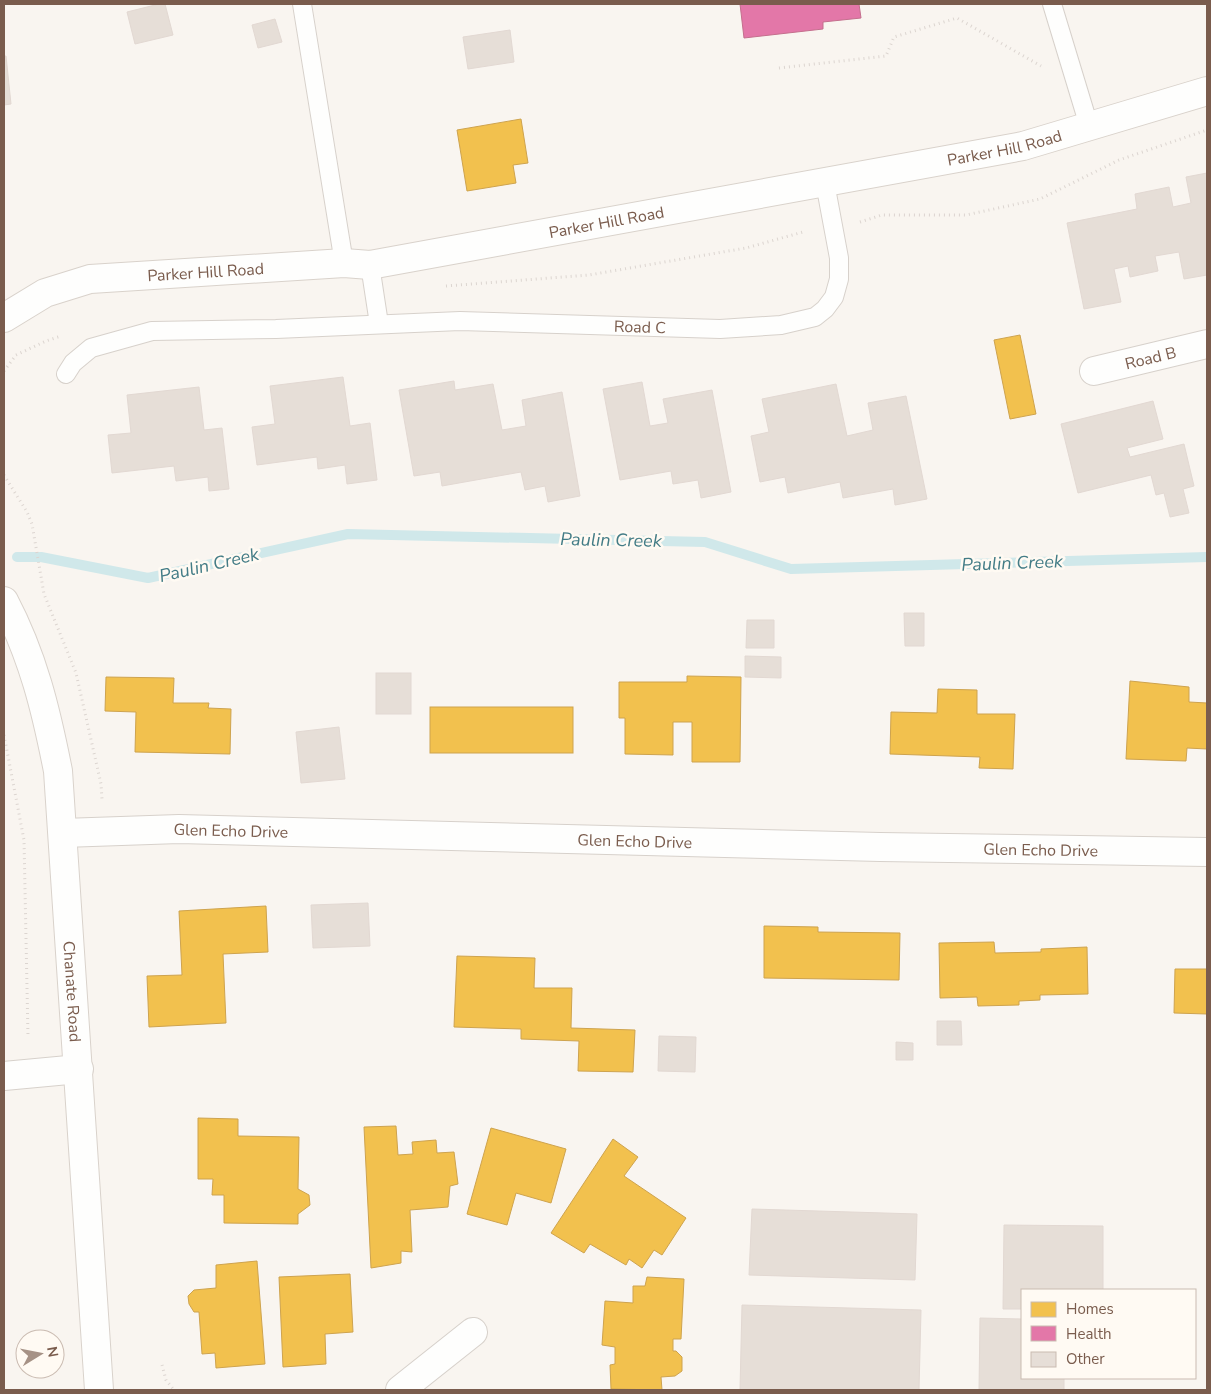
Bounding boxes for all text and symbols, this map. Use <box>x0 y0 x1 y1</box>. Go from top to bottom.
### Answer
street label: Parker Hill Road <box>946 125 1065 172</box>
street label: Parker Hill Road <box>547 202 666 244</box>
street label: Parker Hill Road <box>147 258 265 287</box>
street label: Road C <box>613 316 667 339</box>
street label: Road B <box>1123 342 1179 375</box>
water label: Paulin Creek <box>560 527 663 553</box>
water label: Paulin Creek <box>157 542 262 588</box>
water label: Paulin Creek <box>961 549 1064 577</box>
street label: Glen Echo Drive <box>173 819 289 844</box>
street label: Glen Echo Drive <box>577 829 692 854</box>
street label: Glen Echo Drive <box>983 839 1098 862</box>
street label: Chanate Road <box>57 940 86 1043</box>
legend <box>1021 1289 1196 1379</box>
text: Homes <box>1066 1299 1114 1319</box>
text: Health <box>1066 1324 1111 1344</box>
north arrow <box>15 1329 65 1379</box>
text: N <box>42 1345 63 1359</box>
text: Other <box>1066 1349 1105 1369</box>

